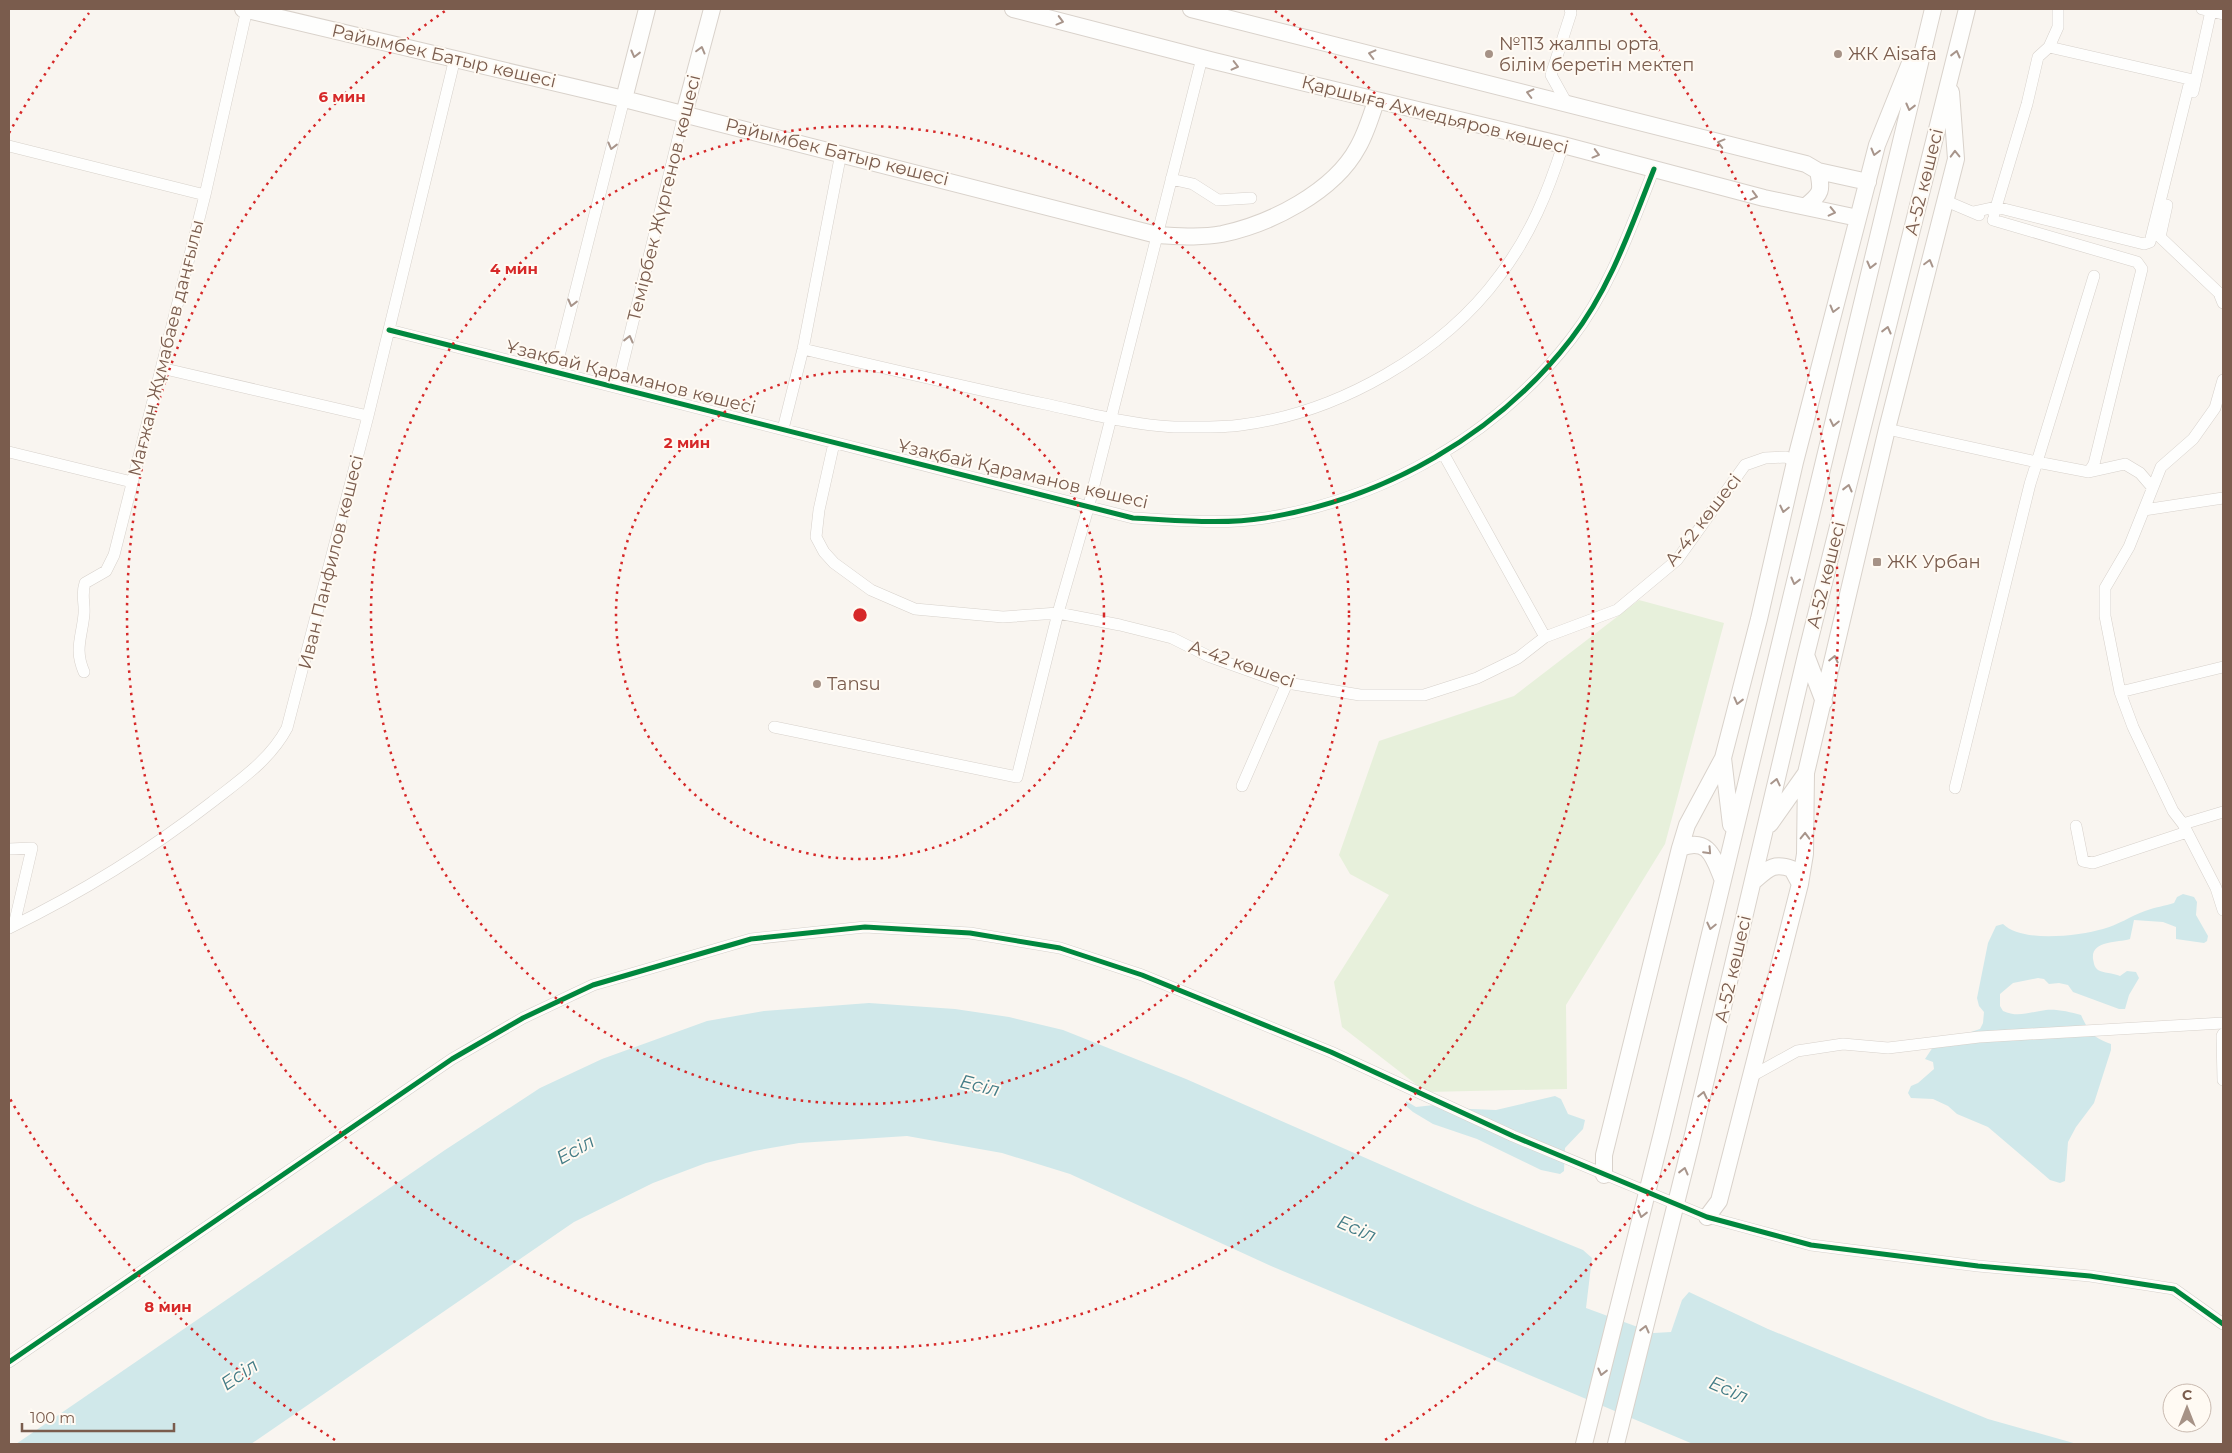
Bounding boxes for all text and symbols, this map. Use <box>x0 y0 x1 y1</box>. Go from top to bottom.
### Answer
one-way arrow <box>1056 15 1065 26</box>
street label: Райымбек Батыр көшесі <box>330 19 558 93</box>
place label: №113 жалпы орта білім беретін мектеп <box>1499 33 1694 76</box>
place label: ЖК Aisafa <box>1848 43 1937 65</box>
one-way arrow <box>696 46 706 55</box>
marker: №113 жалпы орта білім беретін мектеп <box>1483 48 1495 60</box>
marker: ЖК Aisafa <box>1832 48 1844 60</box>
one-way arrow <box>631 49 641 57</box>
one-way arrow <box>1368 49 1377 60</box>
one-way arrow <box>1950 49 1961 58</box>
one-way arrow <box>1230 60 1239 71</box>
street label: Қаршыға Ахмедьяров көшесі <box>1299 71 1571 159</box>
street label: Темірбек Жүргенов көшесі <box>623 72 705 324</box>
text: 6 мин <box>318 87 366 106</box>
one-way arrow <box>1526 88 1535 99</box>
one-way arrow <box>1905 103 1915 111</box>
street label: Райымбек Батыр көшесі <box>723 114 951 190</box>
street label: А-52 көшесі <box>1900 126 1948 238</box>
one-way arrow <box>1718 138 1726 148</box>
one-way arrow <box>607 141 618 150</box>
one-way arrow <box>1871 148 1881 156</box>
one-way arrow <box>1592 149 1600 159</box>
one-way arrow <box>1950 149 1960 157</box>
one-way arrow <box>1749 190 1757 200</box>
one-way arrow <box>1828 206 1837 217</box>
street label: Мағжан Жұмабаев даңғылы <box>123 217 209 479</box>
one-way arrow <box>1923 258 1934 267</box>
text: 4 мин <box>490 259 538 278</box>
one-way arrow <box>1866 261 1877 270</box>
one-way arrow <box>567 299 578 308</box>
one-way arrow <box>1829 305 1840 314</box>
one-way arrow <box>1881 326 1892 335</box>
street label: Ұзақбай Қараманов көшесі <box>504 335 758 419</box>
one-way arrow <box>623 335 634 344</box>
one-way arrow <box>1829 419 1839 428</box>
text: 2 мин <box>664 433 710 452</box>
street label: Ұзақбай Қараманов көшесі <box>896 434 1150 514</box>
street label: Иван Панфилов көшесі <box>294 453 368 671</box>
street label: А-42 көшесі <box>1660 469 1746 571</box>
one-way arrow <box>1842 484 1853 492</box>
one-way arrow <box>1779 505 1790 514</box>
street label: А-52 көшесі <box>1802 519 1850 631</box>
place label: ЖК Урбан <box>1887 551 1981 573</box>
marker: ЖК Урбан <box>1871 556 1883 568</box>
one-way arrow <box>1790 577 1801 586</box>
centre of rings <box>851 606 869 624</box>
street label: А-42 көшесі <box>1186 635 1298 693</box>
one-way arrow <box>1828 655 1839 664</box>
place label: Tansu <box>827 673 880 695</box>
marker: Tansu <box>811 678 823 690</box>
one-way arrow <box>1733 697 1744 706</box>
one-way arrow <box>1770 777 1781 786</box>
one-way arrow <box>1800 832 1811 840</box>
one-way arrow <box>1702 846 1711 855</box>
street label: А-52 көшесі <box>1710 913 1756 1025</box>
one-way arrow <box>1706 921 1717 930</box>
water label: Есіл <box>957 1069 1002 1102</box>
one-way arrow <box>1697 1091 1708 1100</box>
water label: Есіл <box>552 1130 599 1169</box>
one-way arrow <box>1678 1167 1689 1176</box>
water label: Есіл <box>1334 1210 1380 1247</box>
one-way arrow <box>1637 1210 1647 1218</box>
text: 8 мин <box>144 1297 192 1316</box>
one-way arrow <box>1639 1325 1650 1334</box>
water label: Есіл <box>216 1354 263 1395</box>
one-way arrow <box>1597 1367 1608 1376</box>
water label: Есіл <box>1706 1371 1752 1408</box>
north arrow <box>2162 1383 2212 1433</box>
text: С <box>2182 1386 2192 1404</box>
scale bar <box>22 1400 175 1432</box>
text: 100 m <box>30 1408 75 1427</box>

